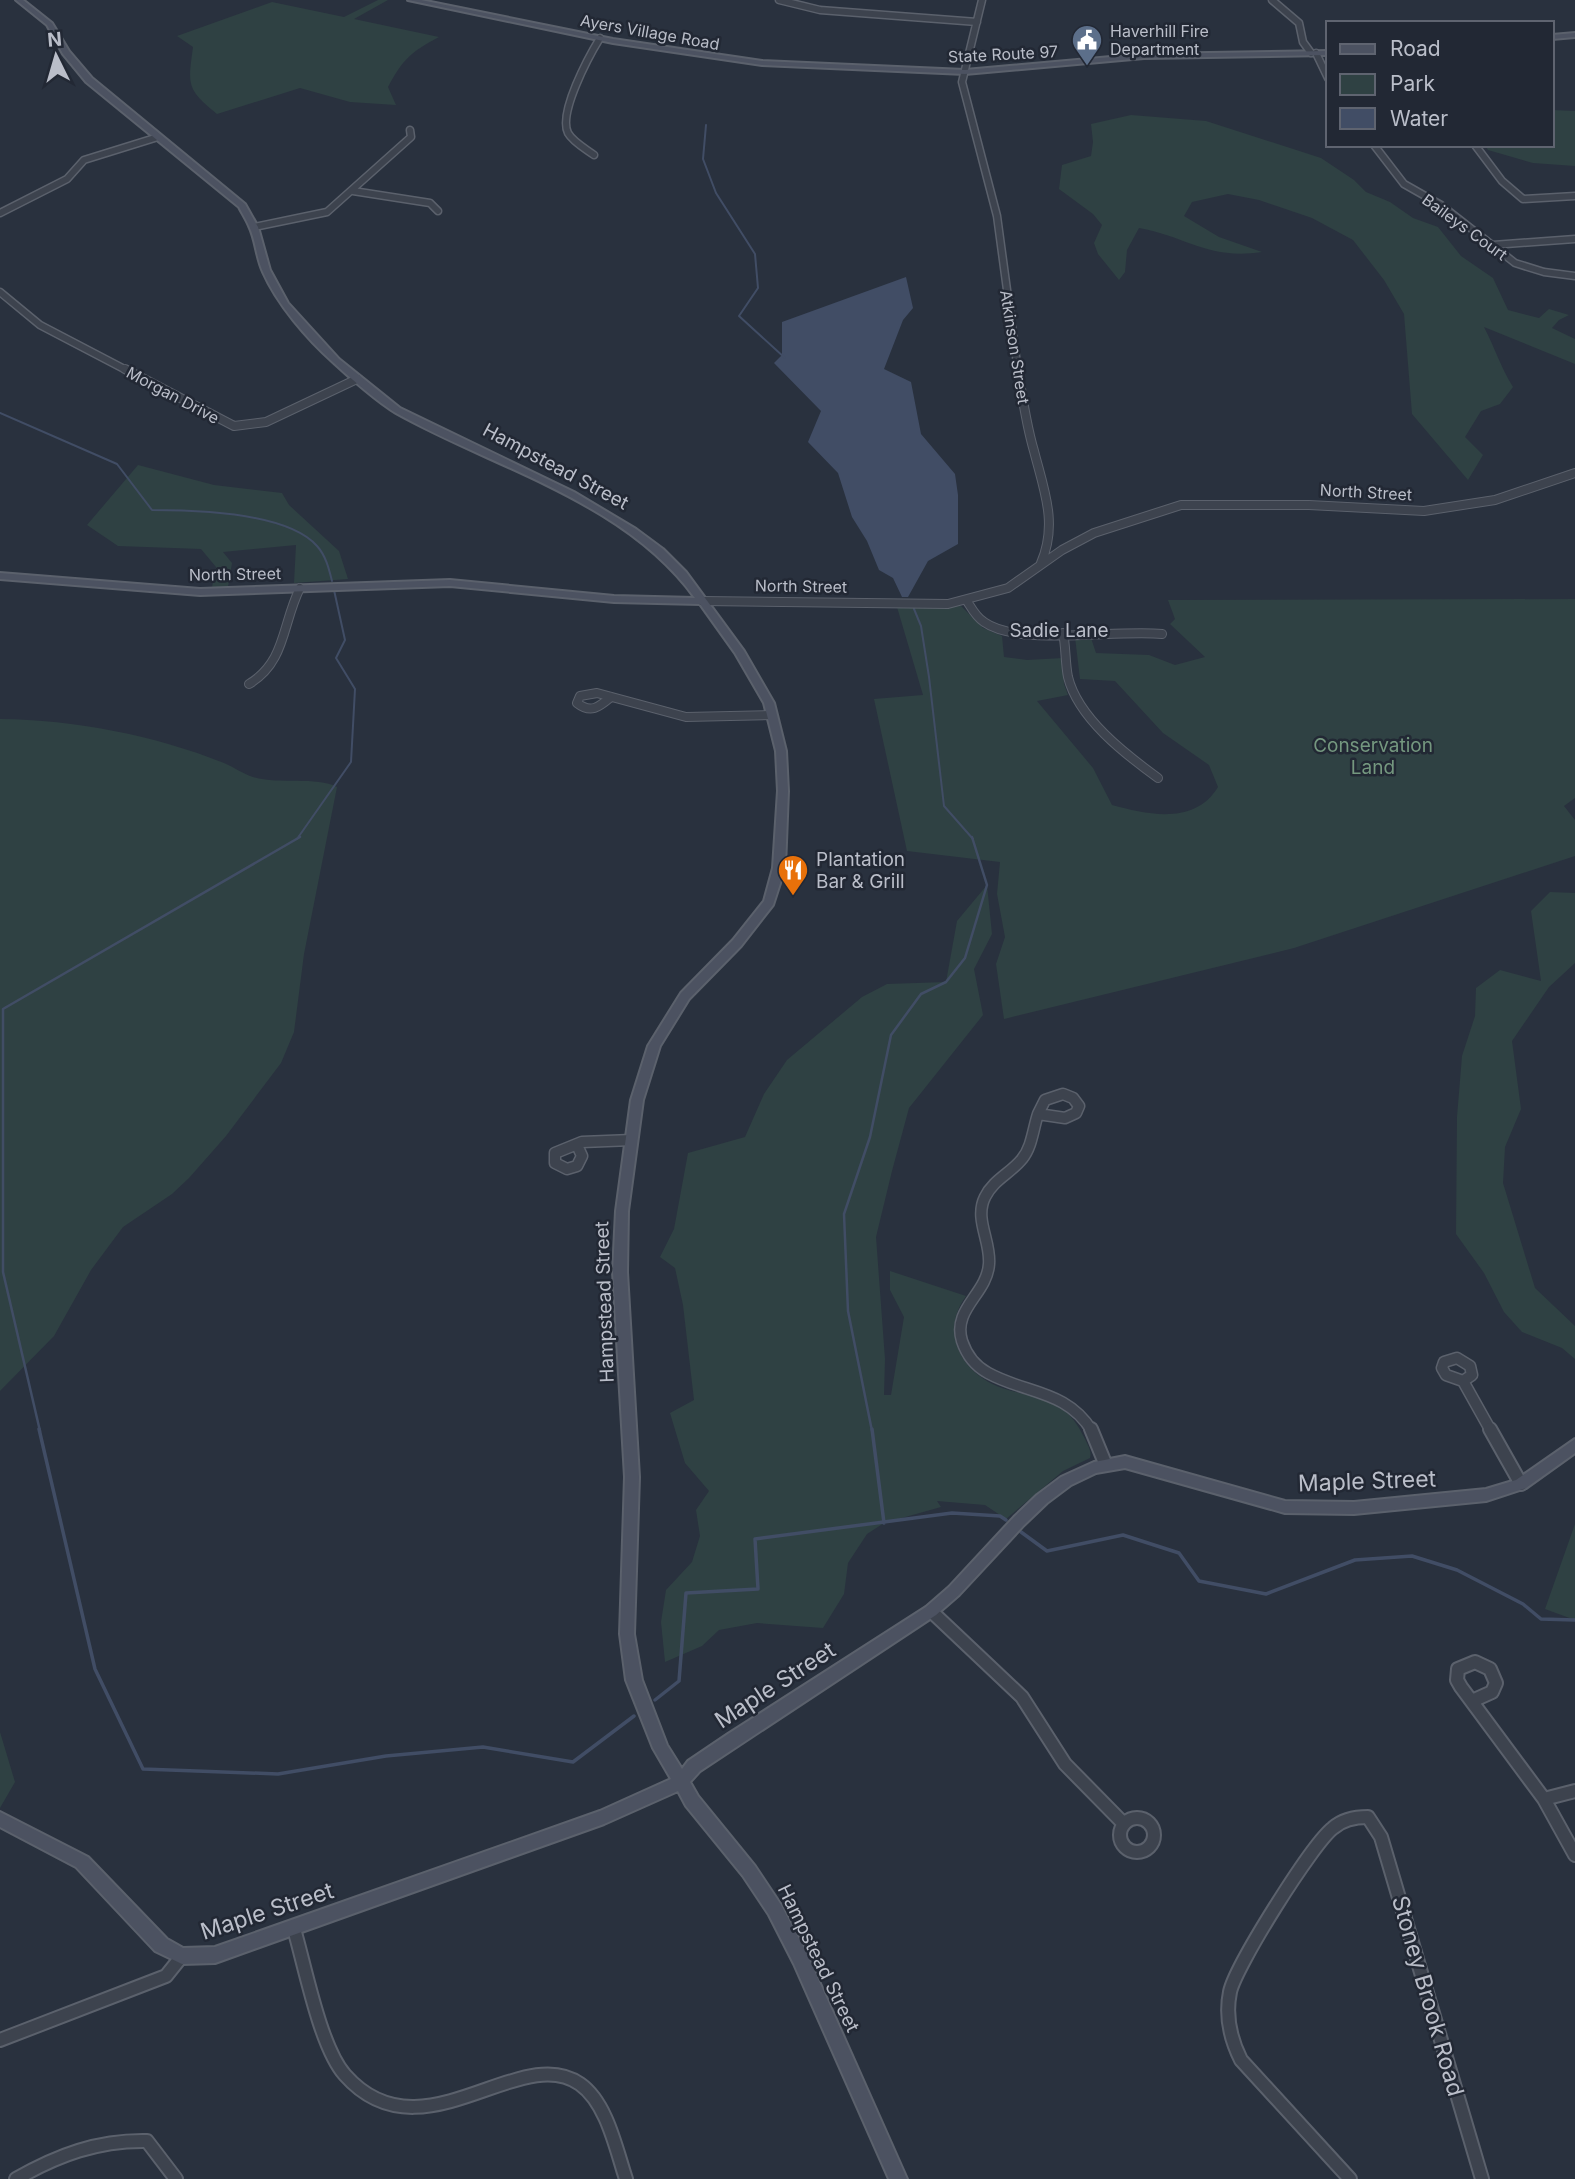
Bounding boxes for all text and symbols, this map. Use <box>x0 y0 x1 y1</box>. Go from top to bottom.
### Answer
street label: Ayers Village Road <box>579 10 721 54</box>
north arrow <box>21 21 91 91</box>
place label: Haverhill Fire Department <box>1110 21 1209 59</box>
legend <box>1326 21 1554 147</box>
public building icon: Haverhill Fire Department <box>1070 23 1104 67</box>
text: N <box>46 27 63 52</box>
text: Road <box>1390 36 1441 61</box>
street label: State Route 97 <box>947 41 1059 67</box>
text: Park <box>1390 71 1435 96</box>
text: Water <box>1390 106 1448 131</box>
street label: Baileys Court <box>1419 189 1511 265</box>
street label: Atkinson Street <box>996 289 1034 405</box>
street label: Morgan Drive <box>123 362 223 428</box>
street label: Hampstead Street <box>479 418 633 515</box>
street label: North Street <box>1319 480 1413 504</box>
street label: North Street <box>189 563 281 585</box>
street label: North Street <box>755 575 847 597</box>
street label: Sadie Lane <box>1009 619 1109 642</box>
park label: Conservation Land <box>1313 734 1433 779</box>
place label: Plantation Bar & Grill <box>816 848 905 893</box>
restaurant icon: Plantation Bar & Grill <box>776 853 810 897</box>
street label: Hampstead Street <box>590 1221 619 1383</box>
street label: Maple Street <box>1297 1465 1437 1497</box>
street label: Maple Street <box>709 1635 841 1734</box>
street label: Maple Street <box>197 1876 337 1946</box>
street label: Hampstead Street <box>773 1881 864 2036</box>
street label: Stoney Brook Road <box>1386 1893 1470 2099</box>

